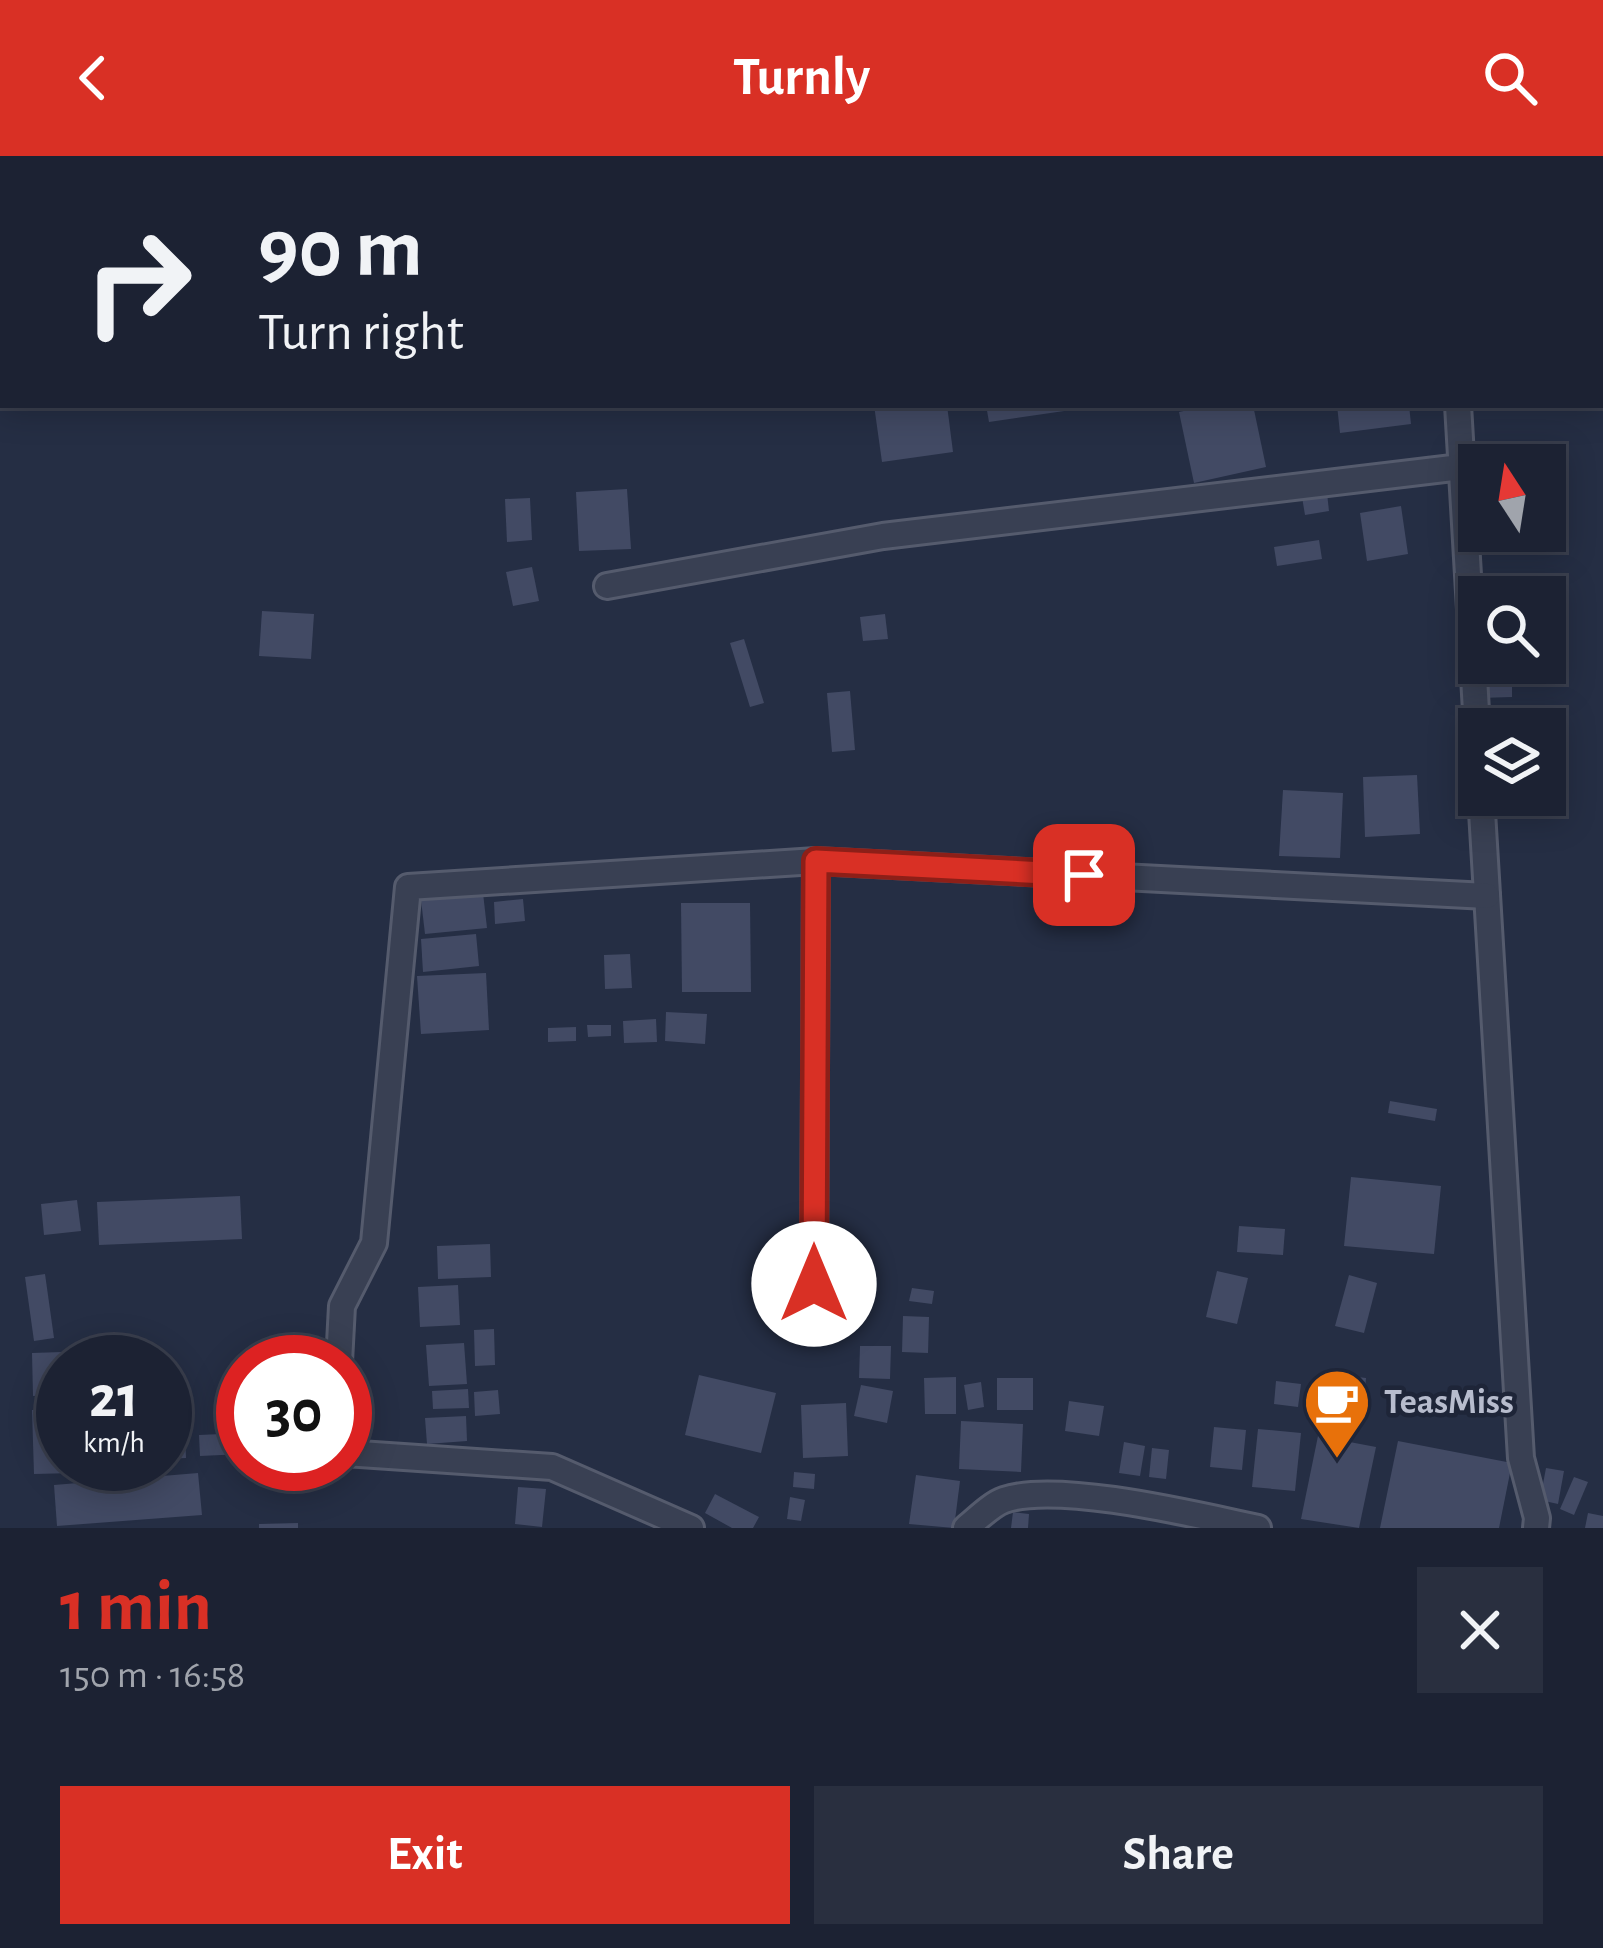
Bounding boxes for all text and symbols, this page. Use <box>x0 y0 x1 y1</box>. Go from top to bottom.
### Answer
icon: back <box>60 45 126 111</box>
icon: search <box>1477 45 1543 111</box>
text: Turnly <box>733 51 870 105</box>
icon: right <box>60 204 216 360</box>
text: 90 m <box>258 208 423 292</box>
text: Turn right <box>258 306 464 360</box>
north arrow <box>1458 444 1566 552</box>
map controls <box>1458 444 1566 816</box>
button: search <box>1458 576 1566 684</box>
button: layers <box>1458 708 1566 816</box>
pin <box>1033 824 1135 926</box>
icon: arrive <box>1051 842 1117 908</box>
position arrow <box>751 1221 877 1347</box>
speed limit sign: 30 <box>216 1335 372 1491</box>
cafe icon: TeasMiss <box>1302 1367 1372 1461</box>
text: 21 <box>89 1368 139 1428</box>
place label: TeasMiss <box>1384 1384 1514 1420</box>
text: km/h <box>83 1428 145 1458</box>
button: close <box>1417 1567 1543 1693</box>
text: 1 min <box>60 1571 212 1643</box>
text: 150 m · 16:58 <box>60 1656 245 1695</box>
button: Exit <box>60 1786 790 1924</box>
button: Share <box>814 1786 1543 1924</box>

